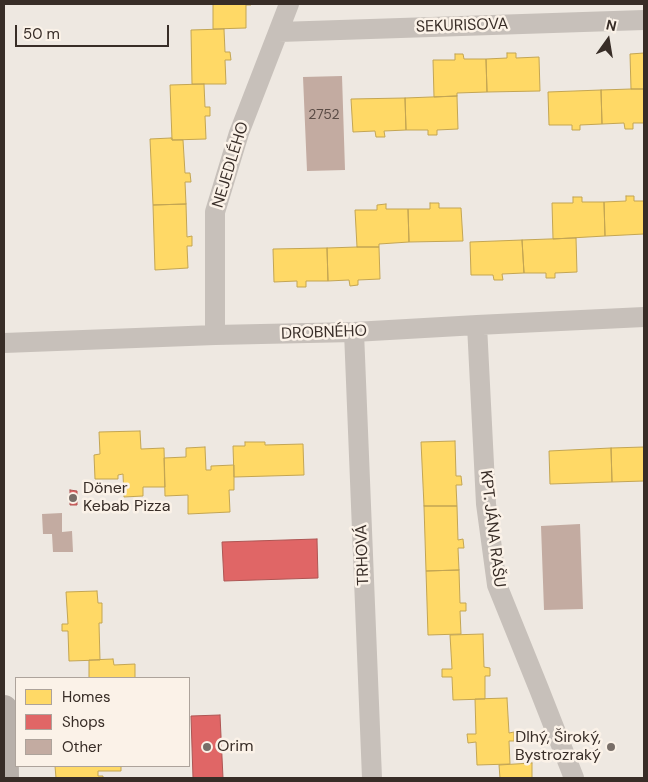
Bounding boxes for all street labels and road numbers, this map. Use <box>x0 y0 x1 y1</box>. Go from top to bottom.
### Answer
street label: SEKURISOVA <box>415 15 509 37</box>
street label: NEJEDLÉHO <box>209 120 253 210</box>
street label: DROBNÉHO <box>281 322 367 344</box>
street label: KPT. JÁNA RAŠU <box>475 469 509 589</box>
street label: TRHOVÁ <box>352 524 374 586</box>

